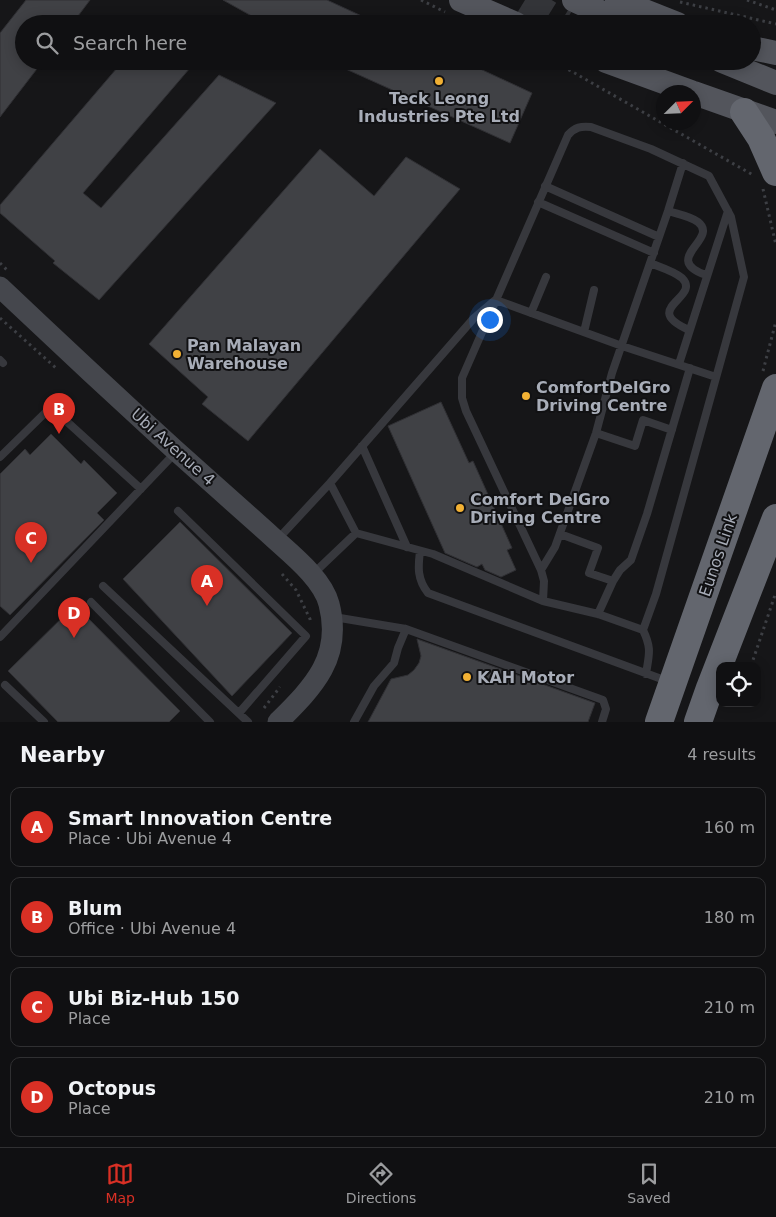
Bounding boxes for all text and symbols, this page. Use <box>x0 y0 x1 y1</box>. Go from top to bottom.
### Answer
search box <box>15 15 761 70</box>
icon: search <box>33 29 61 57</box>
text: Search here <box>73 32 187 54</box>
marker: Teck Leong Industries Pte Ltd <box>433 75 445 87</box>
north arrow <box>656 85 701 130</box>
place label: Teck Leong Industries Pte Ltd <box>358 89 520 126</box>
your location <box>477 307 503 333</box>
place label: Pan Malayan Warehouse <box>187 336 301 373</box>
marker: Pan Malayan Warehouse <box>171 348 183 360</box>
place label: ComfortDelGro Driving Centre <box>536 378 671 415</box>
marker: ComfortDelGro Driving Centre <box>520 390 532 402</box>
pin: B <box>43 393 75 434</box>
street label: Ubi Avenue 4 <box>127 404 219 490</box>
place label: Comfort DelGro Driving Centre <box>470 490 610 527</box>
marker: Comfort DelGro Driving Centre <box>454 502 466 514</box>
street label: Eunos Link <box>695 510 741 599</box>
pin: C <box>15 522 47 563</box>
pin: A <box>191 565 223 606</box>
pin: D <box>58 597 90 638</box>
map controls <box>716 662 761 707</box>
button: locate <box>716 662 761 707</box>
place label: KAH Motor <box>477 668 574 687</box>
marker: KAH Motor <box>461 671 473 683</box>
text: Nearby <box>20 743 105 767</box>
text: 4 results <box>687 745 756 764</box>
text: Smart Innovation Centre <box>68 807 332 829</box>
text: A <box>31 818 43 837</box>
text: 160 m <box>704 818 755 837</box>
text: Place · Ubi Avenue 4 <box>68 829 232 848</box>
text: Blum <box>68 897 122 919</box>
text: B <box>31 908 43 927</box>
text: 180 m <box>704 908 755 927</box>
text: Office · Ubi Avenue 4 <box>68 919 236 938</box>
text: Ubi Biz-Hub 150 <box>68 987 239 1009</box>
text: C <box>31 998 43 1017</box>
text: 210 m <box>704 998 755 1017</box>
text: Place <box>68 1009 111 1028</box>
text: Octopus <box>68 1077 156 1099</box>
text: D <box>30 1088 44 1107</box>
text: 210 m <box>704 1088 755 1107</box>
text: Place <box>68 1099 111 1118</box>
tab: Map <box>105 1160 135 1206</box>
tab: Directions <box>346 1160 416 1206</box>
tab: Saved <box>627 1160 671 1206</box>

